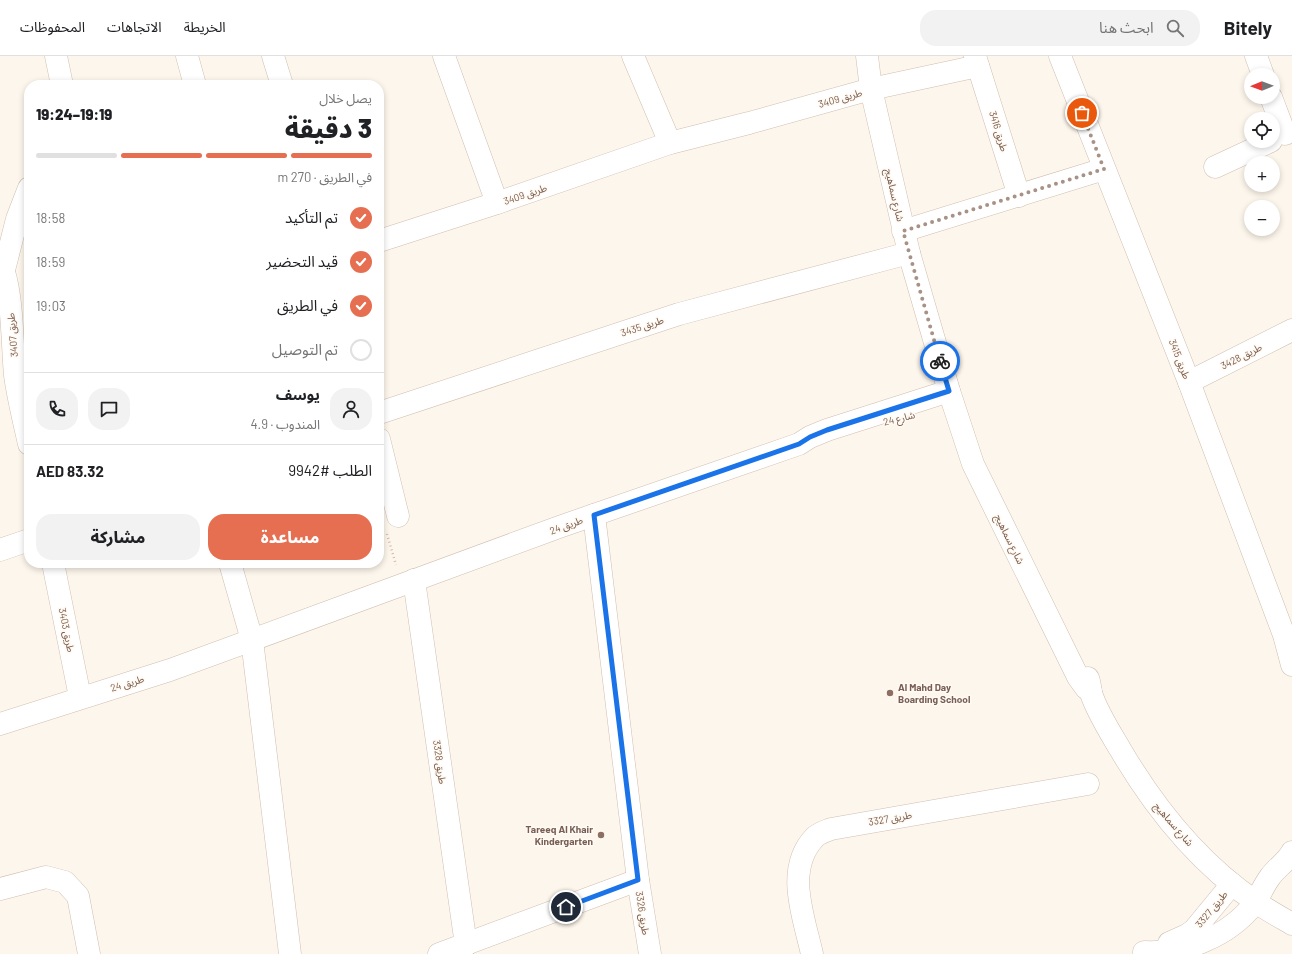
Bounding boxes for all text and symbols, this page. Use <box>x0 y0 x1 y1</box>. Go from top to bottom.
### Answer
search box <box>920 10 1200 46</box>
text: Bitely <box>1224 16 1272 39</box>
icon: search <box>1164 17 1186 39</box>
text: المحفوظات <box>20 18 85 35</box>
text: الاتجاهات <box>107 18 162 35</box>
text: الخريطة <box>184 18 226 35</box>
text: ابحث هنا <box>1099 18 1154 36</box>
north arrow <box>1244 68 1280 104</box>
map controls <box>1244 68 1280 236</box>
street label: طريق 3409 <box>817 86 864 111</box>
text: يصل خلال <box>319 90 372 106</box>
pin <box>1065 96 1099 130</box>
icon: bag <box>1071 102 1093 124</box>
text: 19:19–19:24 <box>36 105 112 123</box>
street label: طريق 3416 <box>986 109 1011 153</box>
text: 3 دقيقة <box>285 112 372 143</box>
button: locate <box>1244 112 1280 148</box>
button: + <box>1244 156 1280 192</box>
street label: شارع سماهيج <box>881 167 907 223</box>
text: في الطريق · 270 m <box>277 169 372 185</box>
street label: طريق 3409 <box>502 181 549 208</box>
button: − <box>1244 200 1280 236</box>
icon: check <box>350 207 372 229</box>
text: تم التأكيد <box>285 208 338 226</box>
text: 18:58 <box>36 210 65 226</box>
icon: check <box>350 251 372 273</box>
text: قيد التحضير <box>266 252 338 270</box>
text: 18:59 <box>36 254 65 270</box>
icon: check <box>350 295 372 317</box>
text: في الطريق <box>277 296 338 314</box>
text: 19:03 <box>36 298 66 314</box>
street label: طريق 3407 <box>4 312 21 358</box>
street label: طريق 3435 <box>619 313 666 340</box>
street label: طريق 3415 <box>1166 337 1193 381</box>
text: تم التوصيل <box>272 340 338 358</box>
street label: طريق 3428 <box>1218 340 1264 372</box>
courier <box>920 341 960 381</box>
icon: bike <box>929 350 951 372</box>
text: يوسف <box>276 385 320 403</box>
button: phone <box>36 388 78 430</box>
button: chat <box>88 388 130 430</box>
button: person <box>330 388 372 430</box>
street label: شارع 24 <box>882 408 917 430</box>
text: المندوب · 4.9 <box>250 416 320 432</box>
text: الطلب #9942 <box>288 461 372 479</box>
text: AED 83.32 <box>36 462 104 480</box>
street label: شارع سماهيج <box>991 512 1027 567</box>
street label: طريق 24 <box>548 513 585 537</box>
button: مشاركة <box>36 514 200 560</box>
button: مساعدة <box>208 514 372 560</box>
street label: طريق 3403 <box>55 607 78 654</box>
street label: طريق 24 <box>109 672 146 695</box>
place label: Al Mahd Day Boarding School <box>898 681 970 705</box>
marker: Al Mahd Day Boarding School <box>885 688 895 698</box>
street label: طريق 3328 <box>430 739 449 785</box>
street label: شارع سماهيج <box>1150 800 1196 850</box>
street label: طريق 3327 <box>867 808 913 829</box>
place label: Tareeq Al Khair Kindergarten <box>525 823 593 847</box>
marker: Tareeq Al Khair Kindergarten <box>596 830 606 840</box>
street label: طريق 3327 <box>1193 888 1230 930</box>
pin <box>549 890 583 924</box>
street label: طريق 3326 <box>633 890 652 936</box>
icon: home <box>555 896 577 918</box>

